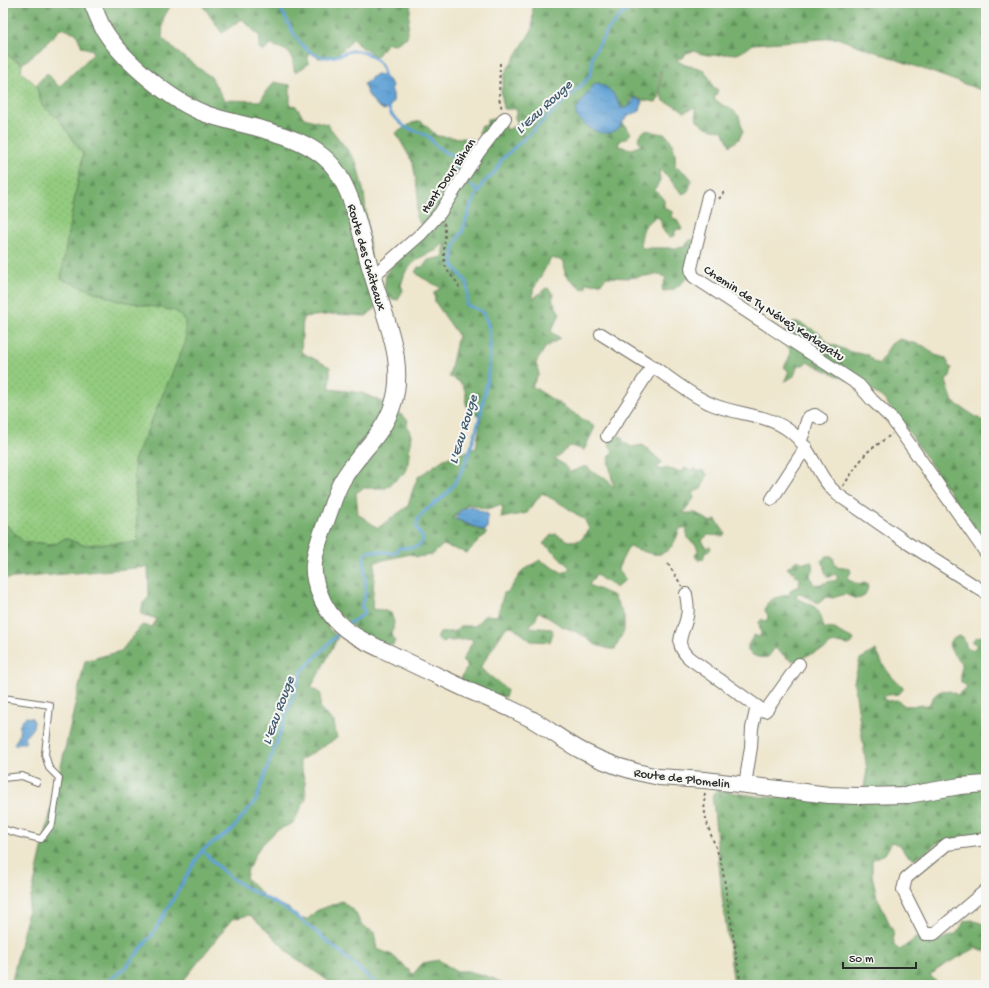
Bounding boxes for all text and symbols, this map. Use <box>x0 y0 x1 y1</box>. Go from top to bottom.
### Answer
water label: L'Eau Rouge <box>513 77 577 138</box>
street label: Hent Dour Bihan <box>418 135 480 217</box>
street label: Route des Châteaux <box>343 202 389 313</box>
street label: Chemin de Ty Névez Kerlagatu <box>700 263 847 365</box>
water label: L'Eau Rouge <box>446 392 483 466</box>
water label: L'Eau Rouge <box>259 674 300 747</box>
street label: Route de Plomelin <box>633 766 731 793</box>
scale bar <box>843 944 916 970</box>
text: 50 m <box>849 953 874 967</box>

